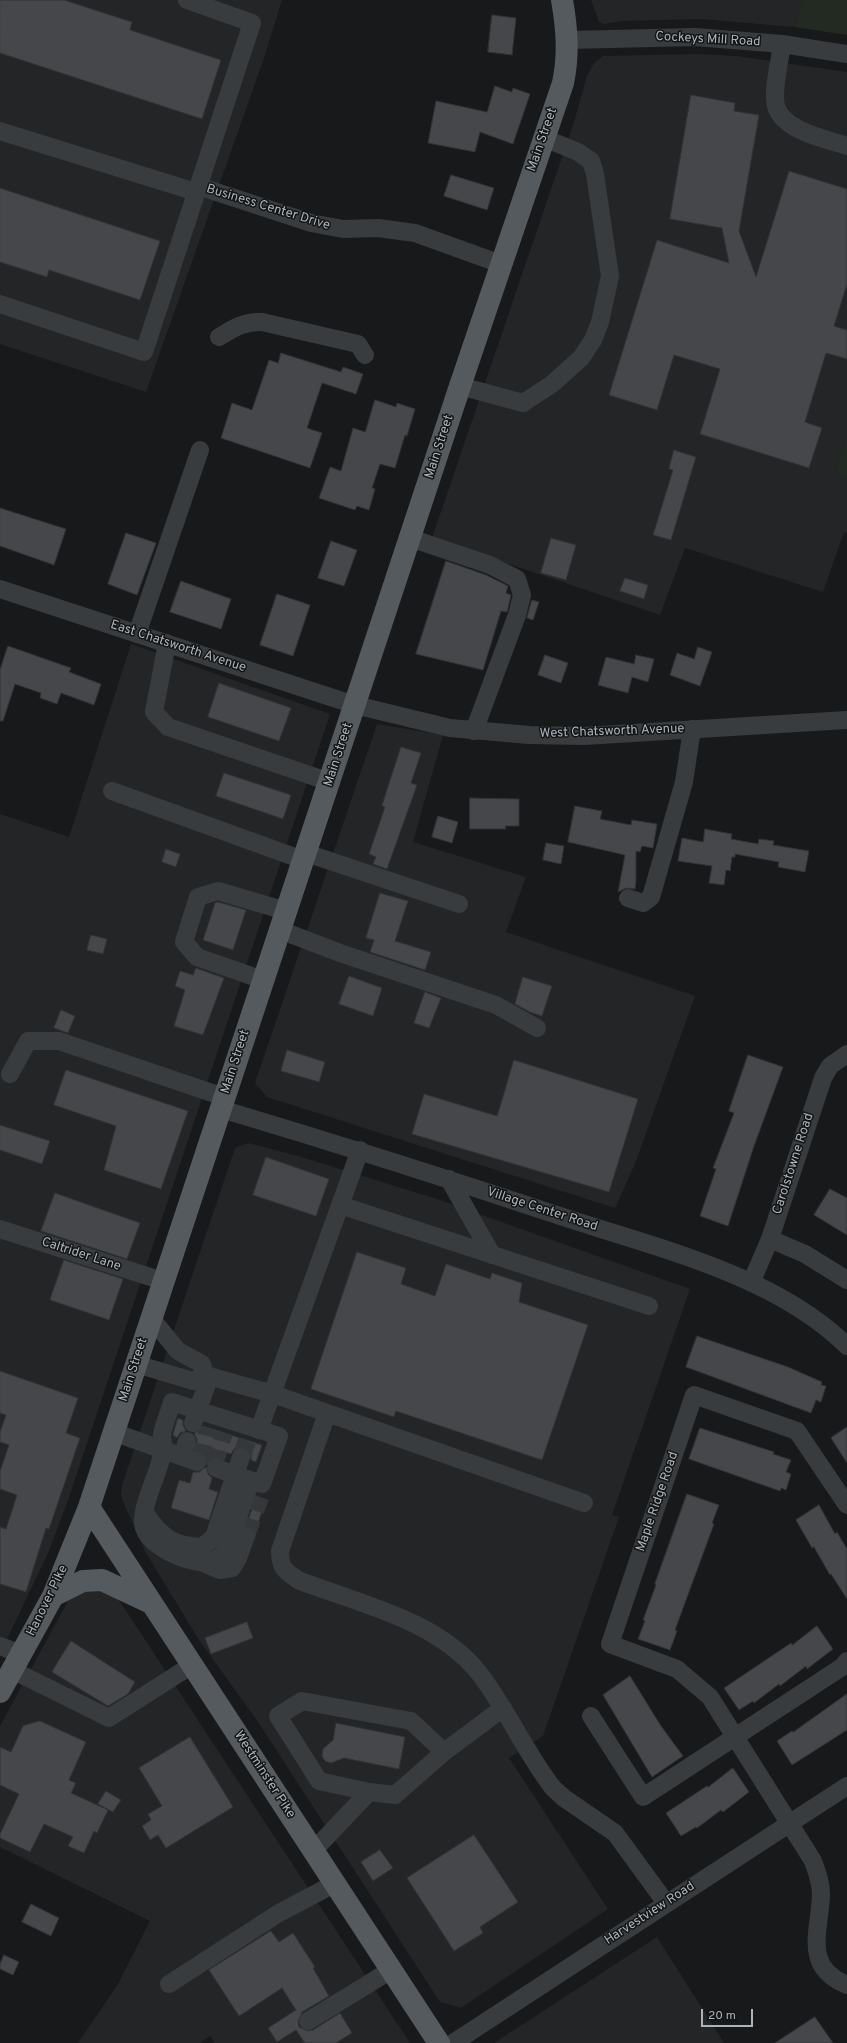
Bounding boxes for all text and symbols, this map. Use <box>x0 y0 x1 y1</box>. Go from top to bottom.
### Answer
street label: Cockeys Mill Road <box>655 29 761 51</box>
street label: Main Street <box>525 106 561 174</box>
street label: Business Center Drive <box>204 182 332 234</box>
street label: Main Street <box>422 413 458 481</box>
street label: East Chatsworth Avenue <box>108 618 248 676</box>
street label: Main Street <box>321 721 357 789</box>
street label: West Chatsworth Avenue <box>539 722 685 742</box>
street label: Main Street <box>218 1028 254 1096</box>
street label: Carolstowne Road <box>770 1111 818 1217</box>
street label: Village Center Road <box>485 1185 599 1235</box>
street label: Caltrider Lane <box>39 1235 123 1275</box>
street label: Main Street <box>116 1336 152 1404</box>
street label: Maple Ridge Road <box>634 1450 682 1554</box>
street label: Hanover Pike <box>24 1563 72 1639</box>
street label: Westminster Pike <box>230 1729 298 1821</box>
street label: Harvestview Road <box>602 1879 698 1949</box>
scale bar <box>703 2001 755 2027</box>
text: 20 m <box>708 2008 736 2024</box>

